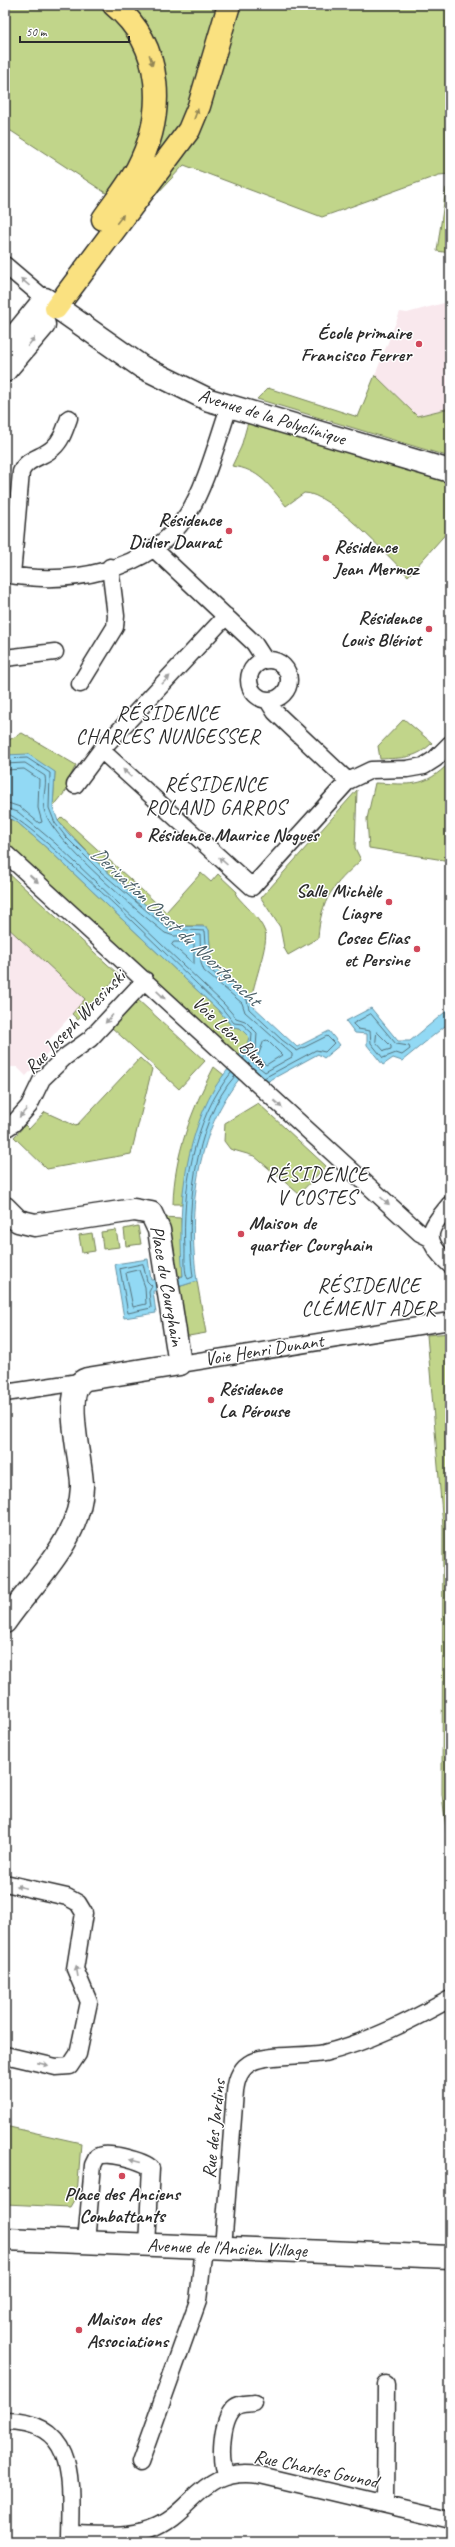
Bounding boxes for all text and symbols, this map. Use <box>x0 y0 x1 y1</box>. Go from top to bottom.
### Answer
scale bar <box>20 18 129 44</box>
text: 50 m <box>26 24 48 40</box>
one-way arrow <box>148 54 154 66</box>
one-way arrow <box>193 108 199 120</box>
one-way arrow <box>116 214 124 225</box>
one-way arrow <box>20 277 30 287</box>
place label: École primaire Francisco Ferrer <box>301 321 413 367</box>
one-way arrow <box>26 336 35 347</box>
marker: École primaire Francisco Ferrer <box>414 339 424 349</box>
street label: Avenue de la Polyclinique <box>196 383 350 451</box>
place label: Résidence Didier Daurat <box>129 508 223 554</box>
marker: Résidence Didier Daurat <box>224 526 234 536</box>
place label: Résidence Jean Mermoz <box>332 535 420 581</box>
marker: Résidence Jean Mermoz <box>321 553 331 563</box>
place label: Résidence Louis Blériot <box>341 606 424 652</box>
marker: Résidence Louis Blériot <box>424 624 434 634</box>
one-way arrow <box>161 675 170 684</box>
district label: RÉSIDENCE CHARLES NUNGESSER <box>76 701 261 749</box>
one-way arrow <box>122 768 132 778</box>
district label: RÉSIDENCE ROLAND GARROS <box>145 772 290 820</box>
place label: Résidence Maurice Nogues <box>147 823 321 847</box>
marker: Résidence Maurice Nogues <box>134 830 144 840</box>
water label: Derivation Ouest du Noortgracht <box>86 841 269 1014</box>
one-way arrow <box>218 856 228 866</box>
one-way arrow <box>29 874 39 884</box>
place label: Salle Michèle Liagre <box>296 879 383 925</box>
marker: Salle Michèle Liagre <box>384 897 394 907</box>
place label: Cosec Elias et Persine <box>336 926 411 972</box>
marker: Cosec Elias et Persine <box>412 944 422 954</box>
street label: Rue Joseph Wresinski <box>19 963 132 1079</box>
one-way arrow <box>156 990 166 1000</box>
street label: Voie Léon Blum <box>187 991 274 1074</box>
one-way arrow <box>104 1014 114 1024</box>
one-way arrow <box>273 1099 283 1109</box>
one-way arrow <box>18 1108 27 1118</box>
district label: RÉSIDENCE V COSTES <box>265 1162 370 1210</box>
one-way arrow <box>380 1196 390 1206</box>
place label: Maison de quartier Courghain <box>249 1211 372 1257</box>
street label: Place du Courghain <box>145 1224 189 1349</box>
marker: Maison de quartier Courghain <box>236 1229 246 1239</box>
district label: RÉSIDENCE CLÉMENT ADER <box>302 1273 438 1321</box>
street label: Voie Henri Dunant <box>203 1329 327 1371</box>
place label: Résidence La Pérouse <box>219 1377 291 1423</box>
marker: Résidence La Pérouse <box>206 1395 216 1405</box>
one-way arrow <box>15 1883 27 1889</box>
one-way arrow <box>74 1965 80 1977</box>
one-way arrow <box>37 2061 49 2067</box>
street label: Rue des Jardins <box>197 2077 231 2179</box>
one-way arrow <box>129 2158 141 2164</box>
marker: Place des Anciens Combattants <box>117 2171 127 2181</box>
place label: Place des Anciens Combattants <box>64 2182 182 2228</box>
street label: Avenue de l'Ancien Village <box>147 2233 309 2263</box>
place label: Maison des Associations <box>87 2307 170 2353</box>
marker: Maison des Associations <box>74 2325 84 2335</box>
street label: Rue Charles Gounod <box>252 2444 383 2494</box>

